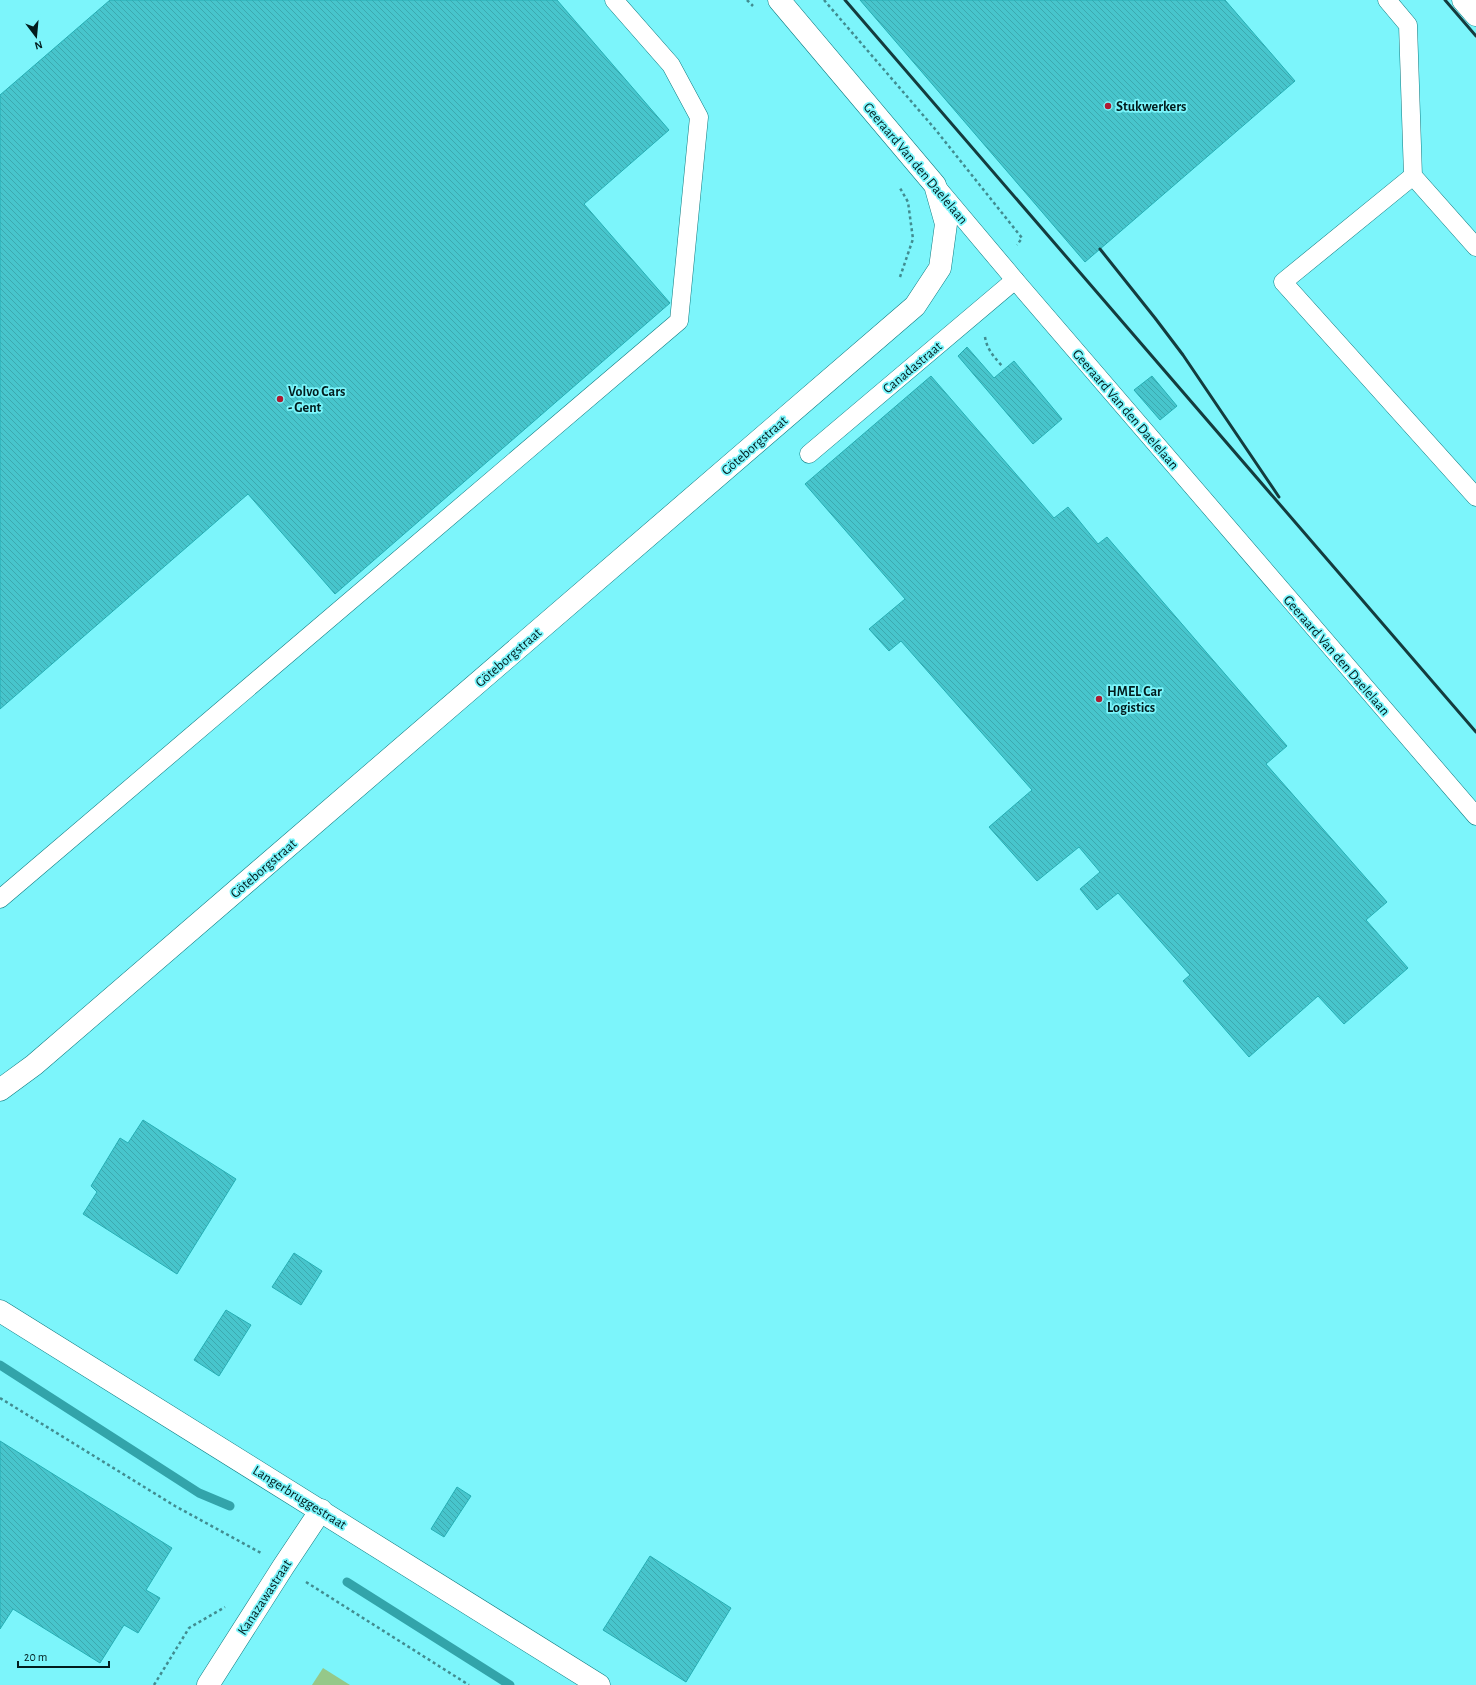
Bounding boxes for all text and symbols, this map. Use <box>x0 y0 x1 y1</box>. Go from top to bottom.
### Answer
north arrow <box>16 16 56 56</box>
text: N <box>33 39 44 51</box>
street label: Geeraard Van den Daelelaan <box>860 100 970 227</box>
place label: Stukwerkers <box>1116 100 1186 114</box>
marker: Stukwerkers <box>1103 101 1113 111</box>
street label: Canadastraat <box>880 339 945 396</box>
street label: Geeraard Van den Daelelaan <box>1069 347 1181 472</box>
place label: Volvo Cars - Gent <box>288 385 345 415</box>
marker: Volvo Cars - Gent <box>275 394 285 404</box>
street label: Göteborgstraat <box>719 413 791 478</box>
street label: Geeraard Van den Daelelaan <box>1280 593 1392 718</box>
street label: Göteborgstraat <box>473 625 545 690</box>
place label: HMEL Car Logistics <box>1107 685 1162 715</box>
marker: HMEL Car Logistics <box>1094 694 1104 704</box>
street label: Göteborgstraat <box>228 836 300 901</box>
street label: Langerbruggestraat <box>250 1463 349 1533</box>
street label: Kanazawastraat <box>235 1557 295 1638</box>
scale bar <box>18 1643 109 1669</box>
text: 20 m <box>24 1651 47 1663</box>

